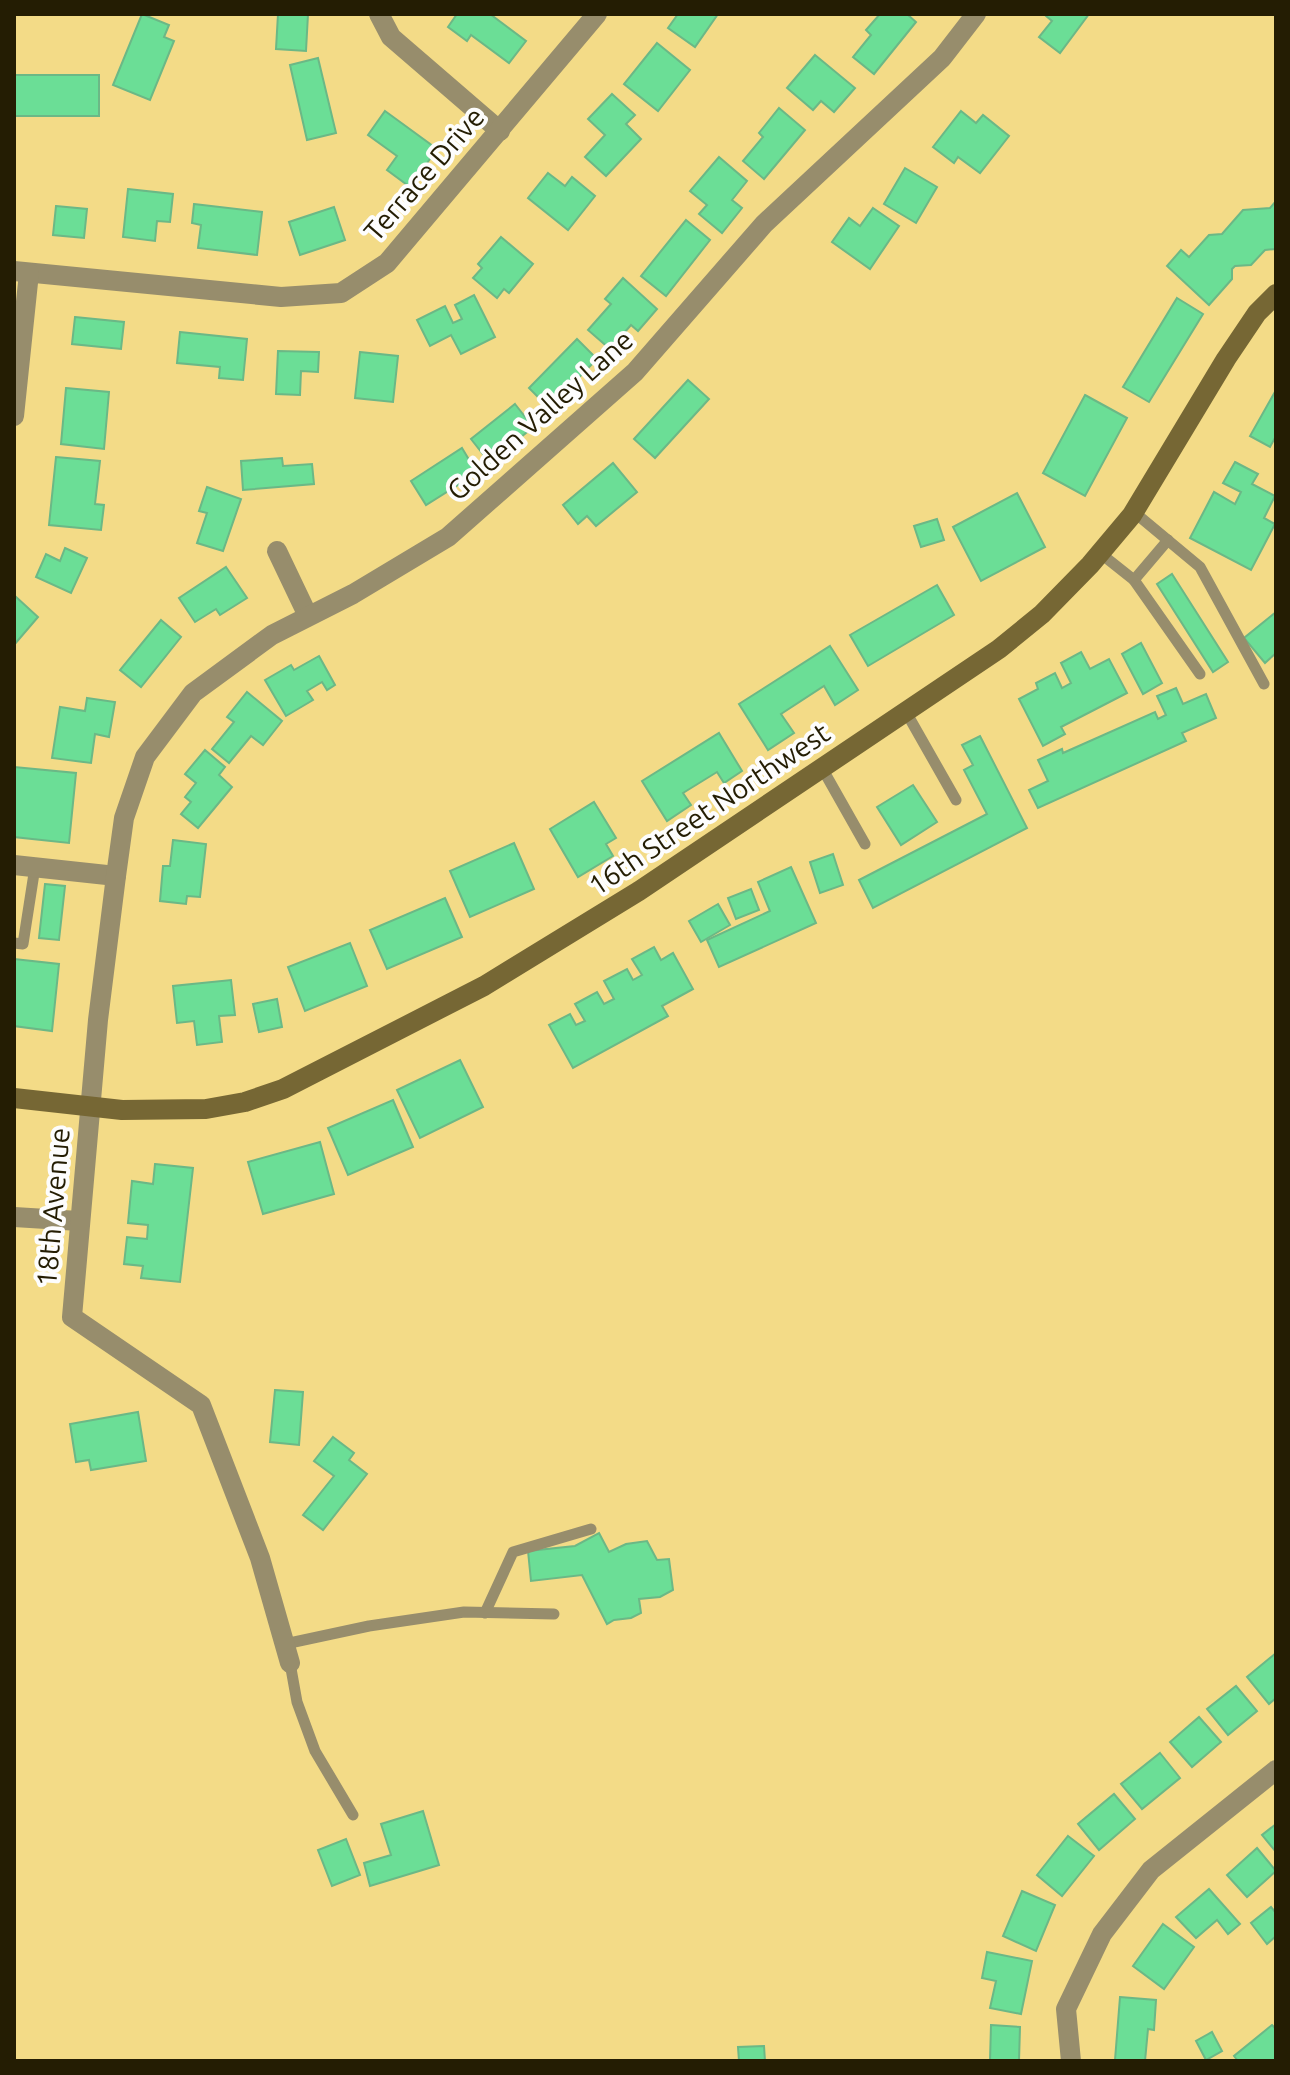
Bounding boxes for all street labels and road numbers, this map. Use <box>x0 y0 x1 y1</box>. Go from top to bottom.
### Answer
street label: Terrace Drive <box>357 101 490 247</box>
street label: Golden Valley Lane <box>441 323 639 506</box>
street label: 16th Street Northwest <box>582 716 835 901</box>
street label: 18th Avenue <box>30 1126 75 1288</box>

